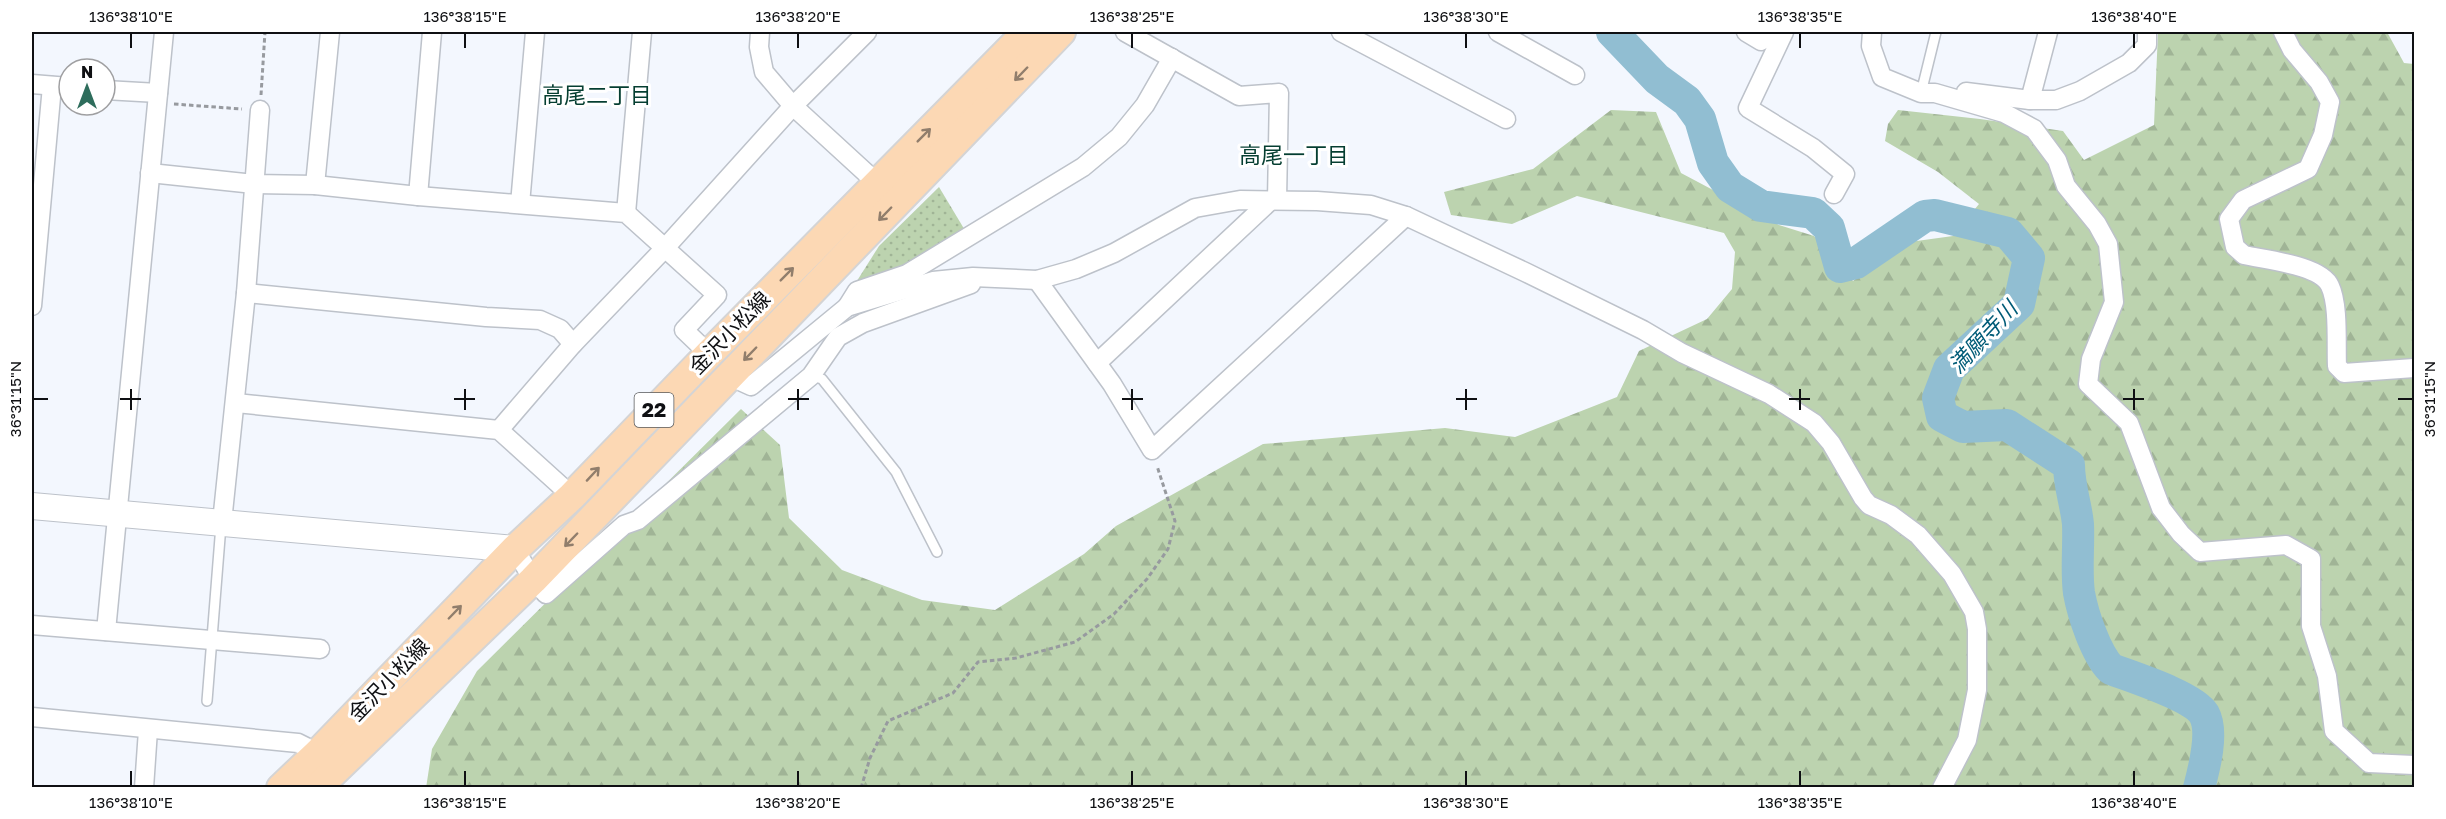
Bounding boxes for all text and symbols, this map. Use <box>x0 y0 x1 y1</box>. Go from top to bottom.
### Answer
text: 136°38'10"E <box>89 7 173 25</box>
text: 136°38'15"E <box>423 7 507 25</box>
text: 136°38'20"E <box>755 7 841 25</box>
text: 136°38'25"E <box>1090 7 1174 25</box>
text: 136°38'30"E <box>1423 7 1509 25</box>
text: 136°38'35"E <box>1758 7 1842 25</box>
text: 136°38'40"E <box>2091 7 2177 25</box>
north arrow <box>57 57 117 117</box>
text: N <box>81 62 93 82</box>
one-way arrow <box>1013 66 1028 81</box>
district label: 高尾二丁目 <box>542 81 652 108</box>
one-way arrow <box>917 128 932 143</box>
district label: 高尾一丁目 <box>1239 141 1349 168</box>
one-way arrow <box>878 206 892 221</box>
one-way arrow <box>780 267 795 282</box>
street label: 金沢小松線 <box>683 286 775 379</box>
water label: 満願寺川 <box>1943 294 2024 378</box>
one-way arrow <box>743 346 757 361</box>
text: 36°31'15"N <box>6 361 24 437</box>
text: 36°31'15"N <box>2420 361 2438 437</box>
road number: 22 <box>634 393 674 427</box>
one-way arrow <box>586 467 600 482</box>
one-way arrow <box>564 533 578 548</box>
one-way arrow <box>448 604 462 619</box>
street label: 金沢小松線 <box>342 633 434 726</box>
text: 136°38'10"E <box>89 793 173 811</box>
text: 136°38'15"E <box>423 793 507 811</box>
text: 136°38'20"E <box>755 793 841 811</box>
text: 136°38'25"E <box>1090 793 1174 811</box>
text: 136°38'30"E <box>1423 793 1509 811</box>
text: 136°38'35"E <box>1758 793 1842 811</box>
text: 136°38'40"E <box>2091 793 2177 811</box>

